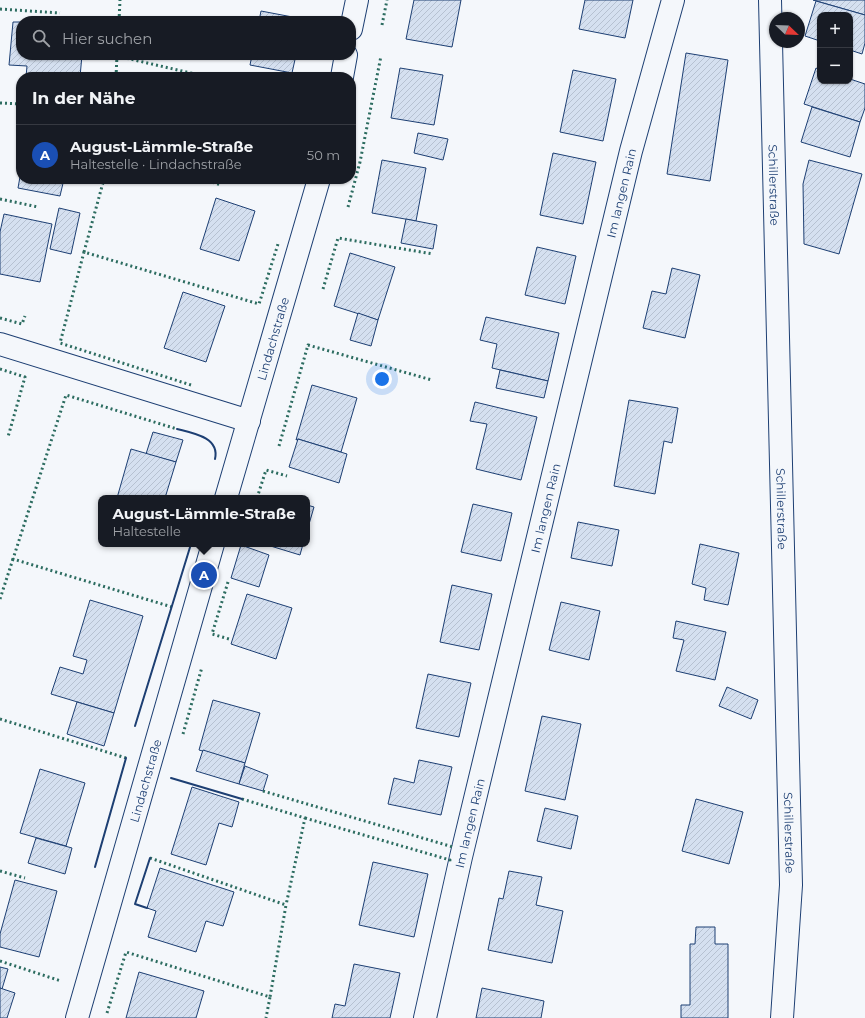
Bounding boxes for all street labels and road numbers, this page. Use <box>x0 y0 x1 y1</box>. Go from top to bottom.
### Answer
street label: Schillerstraße <box>766 144 783 226</box>
street label: Im langen Rain <box>603 147 639 239</box>
street label: Lindachstraße <box>253 295 292 382</box>
street label: Im langen Rain <box>527 462 563 554</box>
street label: Schillerstraße <box>774 468 791 550</box>
street label: Lindachstraße <box>126 737 164 824</box>
street label: Im langen Rain <box>451 777 487 869</box>
street label: Schillerstraße <box>781 792 798 874</box>

